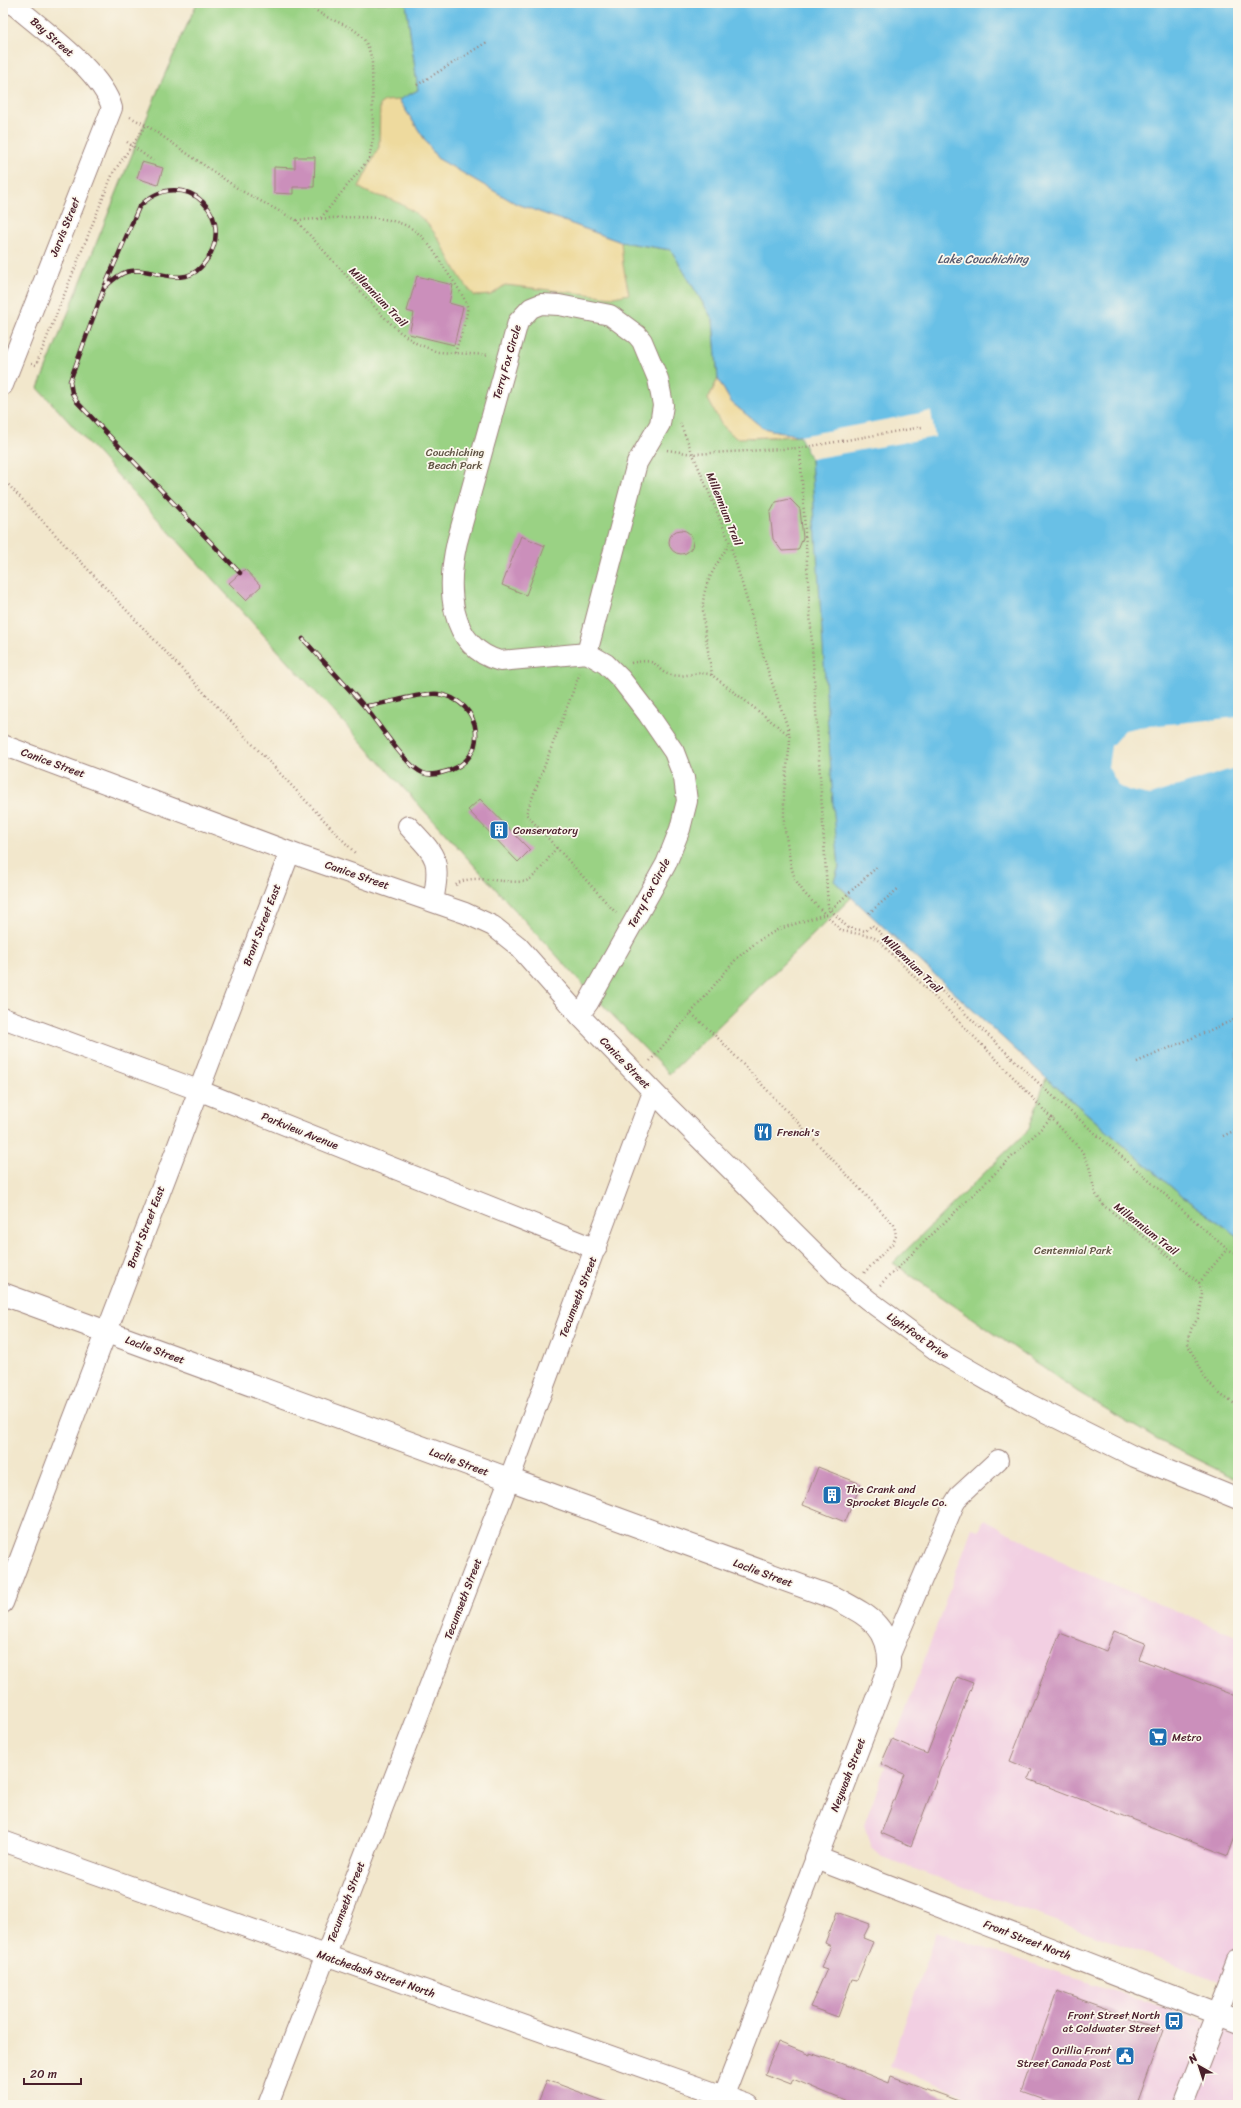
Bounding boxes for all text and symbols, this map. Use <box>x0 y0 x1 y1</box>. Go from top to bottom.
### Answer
street label: Bay Street <box>26 12 78 62</box>
street label: Jarvis Street <box>44 194 86 260</box>
water label: Lake Couchiching <box>938 248 1029 270</box>
street label: Millennium Trail <box>344 262 412 332</box>
street label: Terry Fox Circle <box>487 322 527 402</box>
park label: Couchiching Beach Park <box>426 443 485 475</box>
street label: Millennium Trail <box>701 469 748 549</box>
street label: Canice Street <box>18 743 88 783</box>
building icon: Conservatory <box>488 819 510 841</box>
place label: Conservatory <box>513 821 578 840</box>
street label: Terry Fox Circle <box>623 854 676 931</box>
street label: Canice Street <box>322 855 392 895</box>
street label: Brant Street East <box>238 881 286 969</box>
street label: Millennium Trail <box>877 930 947 998</box>
street label: Canice Street <box>595 1032 655 1094</box>
street label: Parkview Avenue <box>259 1107 342 1155</box>
restaurant icon: French's <box>752 1121 774 1143</box>
place label: French's <box>777 1123 820 1142</box>
street label: Brant Street East <box>122 1183 170 1271</box>
street label: Millennium Trail <box>1110 1198 1183 1261</box>
park label: Centennial Park <box>1034 1241 1112 1260</box>
street label: Tecumseth Street <box>554 1253 602 1340</box>
street label: Lightfoot Drive <box>883 1307 953 1365</box>
street label: Laclie Street <box>122 1330 188 1370</box>
street label: Laclie Street <box>426 1442 492 1482</box>
place label: The Crank and Sprocket Bicycle Co. <box>846 1480 948 1512</box>
building icon: The Crank and Sprocket Bicycle Co. <box>821 1484 843 1506</box>
street label: Laclie Street <box>730 1553 796 1593</box>
street label: Tecumseth Street <box>439 1555 487 1642</box>
supermarket icon: Metro <box>1147 1726 1169 1748</box>
place label: Metro <box>1172 1728 1202 1747</box>
street label: Neywash Street <box>825 1735 871 1815</box>
street label: Tecumseth Street <box>322 1858 370 1945</box>
street label: Front Street North <box>981 1915 1074 1965</box>
street label: Matchedash Street North <box>314 1945 438 2003</box>
place label: Front Street North at Coldwater Street <box>1063 2006 1161 2038</box>
bus stop icon: Front Street North at Coldwater Street <box>1163 2010 1185 2032</box>
place label: Orillia Front Street Canada Post <box>1017 2041 1112 2073</box>
public building icon: Orillia Front Street Canada Post <box>1114 2045 1136 2067</box>
north arrow <box>1179 2046 1219 2086</box>
text: N <box>1183 2049 1202 2069</box>
scale bar <box>24 2060 81 2086</box>
text: 20 m <box>30 2063 57 2085</box>

